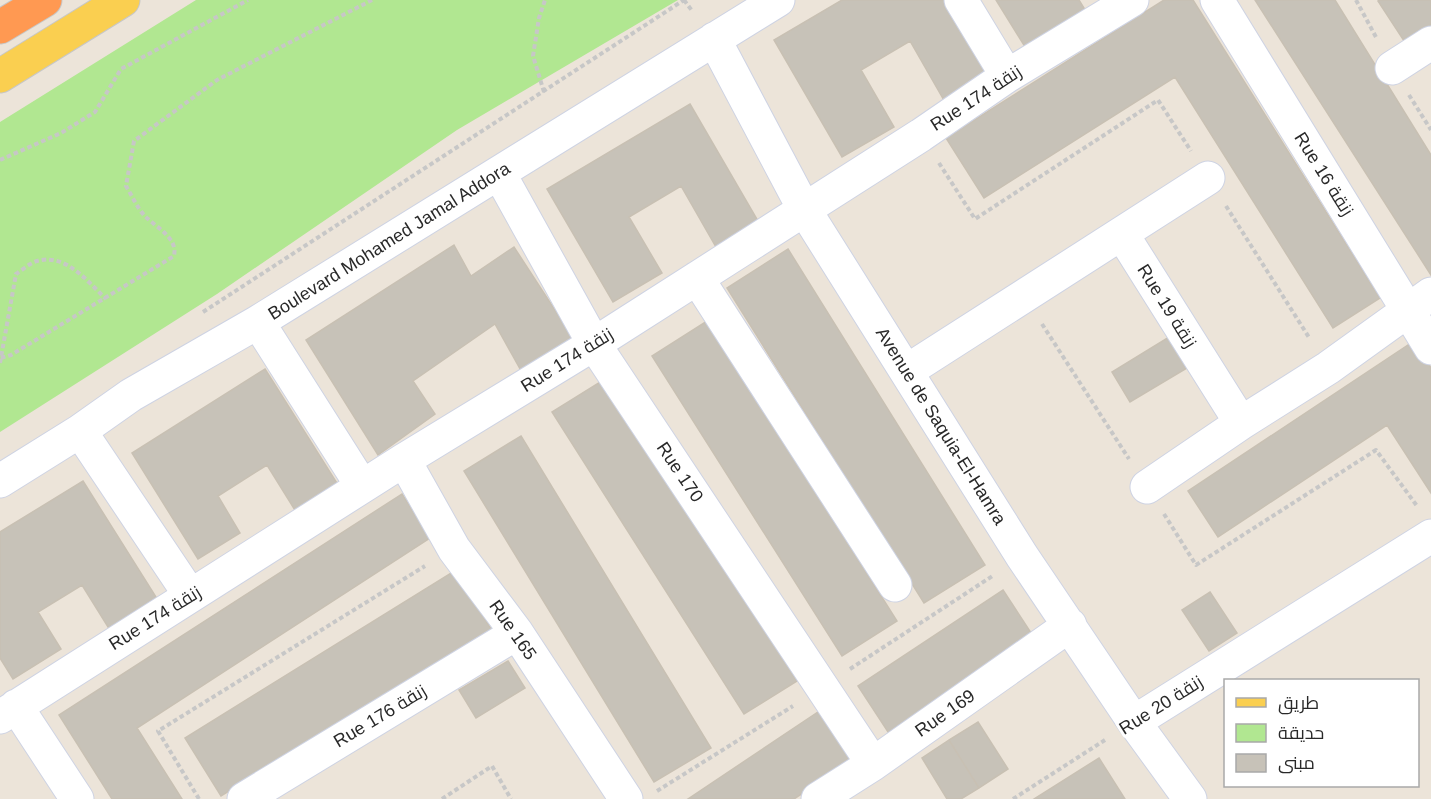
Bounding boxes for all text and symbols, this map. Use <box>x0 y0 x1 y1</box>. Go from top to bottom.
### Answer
street label: Rue 174 زنقة <box>927 61 1026 136</box>
street label: Rue 16 زنقة <box>1290 129 1358 220</box>
street label: Boulevard Mohamed Jamal Addora <box>264 158 514 324</box>
street label: Rue 19 زنقة <box>1133 261 1201 352</box>
street label: Rue 174 زنقة <box>517 324 617 397</box>
street label: Avenue de Saquia-El-Hamra <box>872 324 1011 529</box>
street label: Rue 170 <box>653 438 707 506</box>
street label: Rue 174 زنقة <box>105 582 205 655</box>
street label: Rue 165 <box>485 596 541 664</box>
street label: Rue 20 زنقة <box>1116 671 1207 739</box>
legend <box>1224 679 1419 787</box>
street label: Rue 176 زنقة <box>330 681 430 752</box>
street label: Rue 169 <box>911 685 979 741</box>
text: طريق <box>1278 693 1319 715</box>
text: حديقة <box>1278 723 1324 743</box>
text: مبنى <box>1278 753 1315 774</box>

